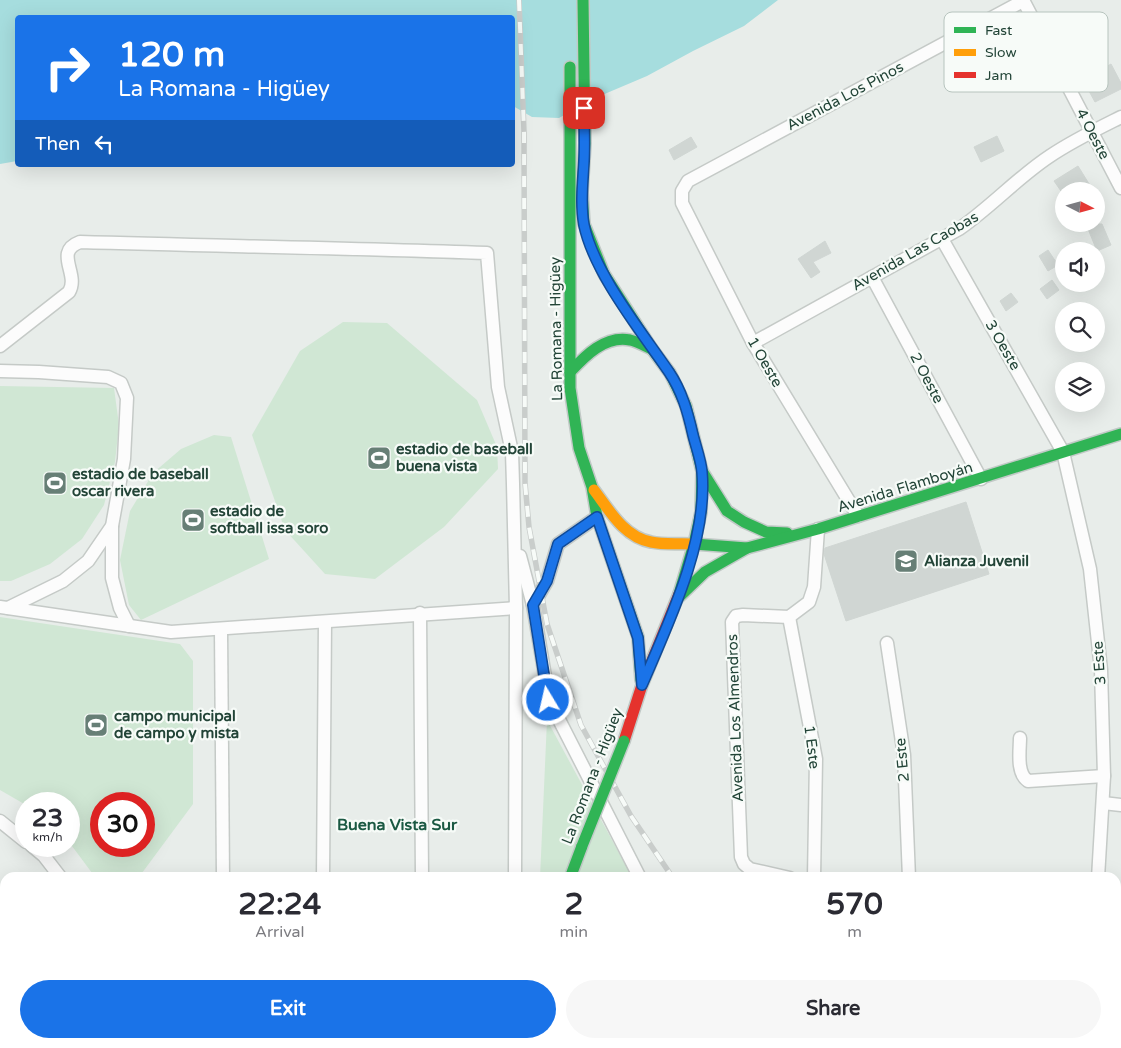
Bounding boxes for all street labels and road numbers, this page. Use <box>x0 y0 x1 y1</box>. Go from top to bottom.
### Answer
street label: Avenida Los Pinos <box>784 58 906 134</box>
street label: 4 Oeste <box>1072 106 1114 162</box>
street label: Avenida Las Caobas <box>849 207 981 295</box>
street label: La Romana - Higüey <box>546 257 566 401</box>
street label: 3 Oeste <box>981 317 1025 373</box>
street label: 1 Oeste <box>743 334 787 390</box>
street label: 2 Oeste <box>906 350 948 406</box>
street label: Avenida Flamboyán <box>835 458 975 516</box>
street label: Avenida Los Almendros <box>723 634 747 802</box>
street label: 3 Este <box>1088 640 1110 686</box>
street label: La Romana - Higüey <box>558 705 626 847</box>
street label: 1 Este <box>800 724 824 770</box>
street label: 2 Este <box>891 737 913 783</box>

